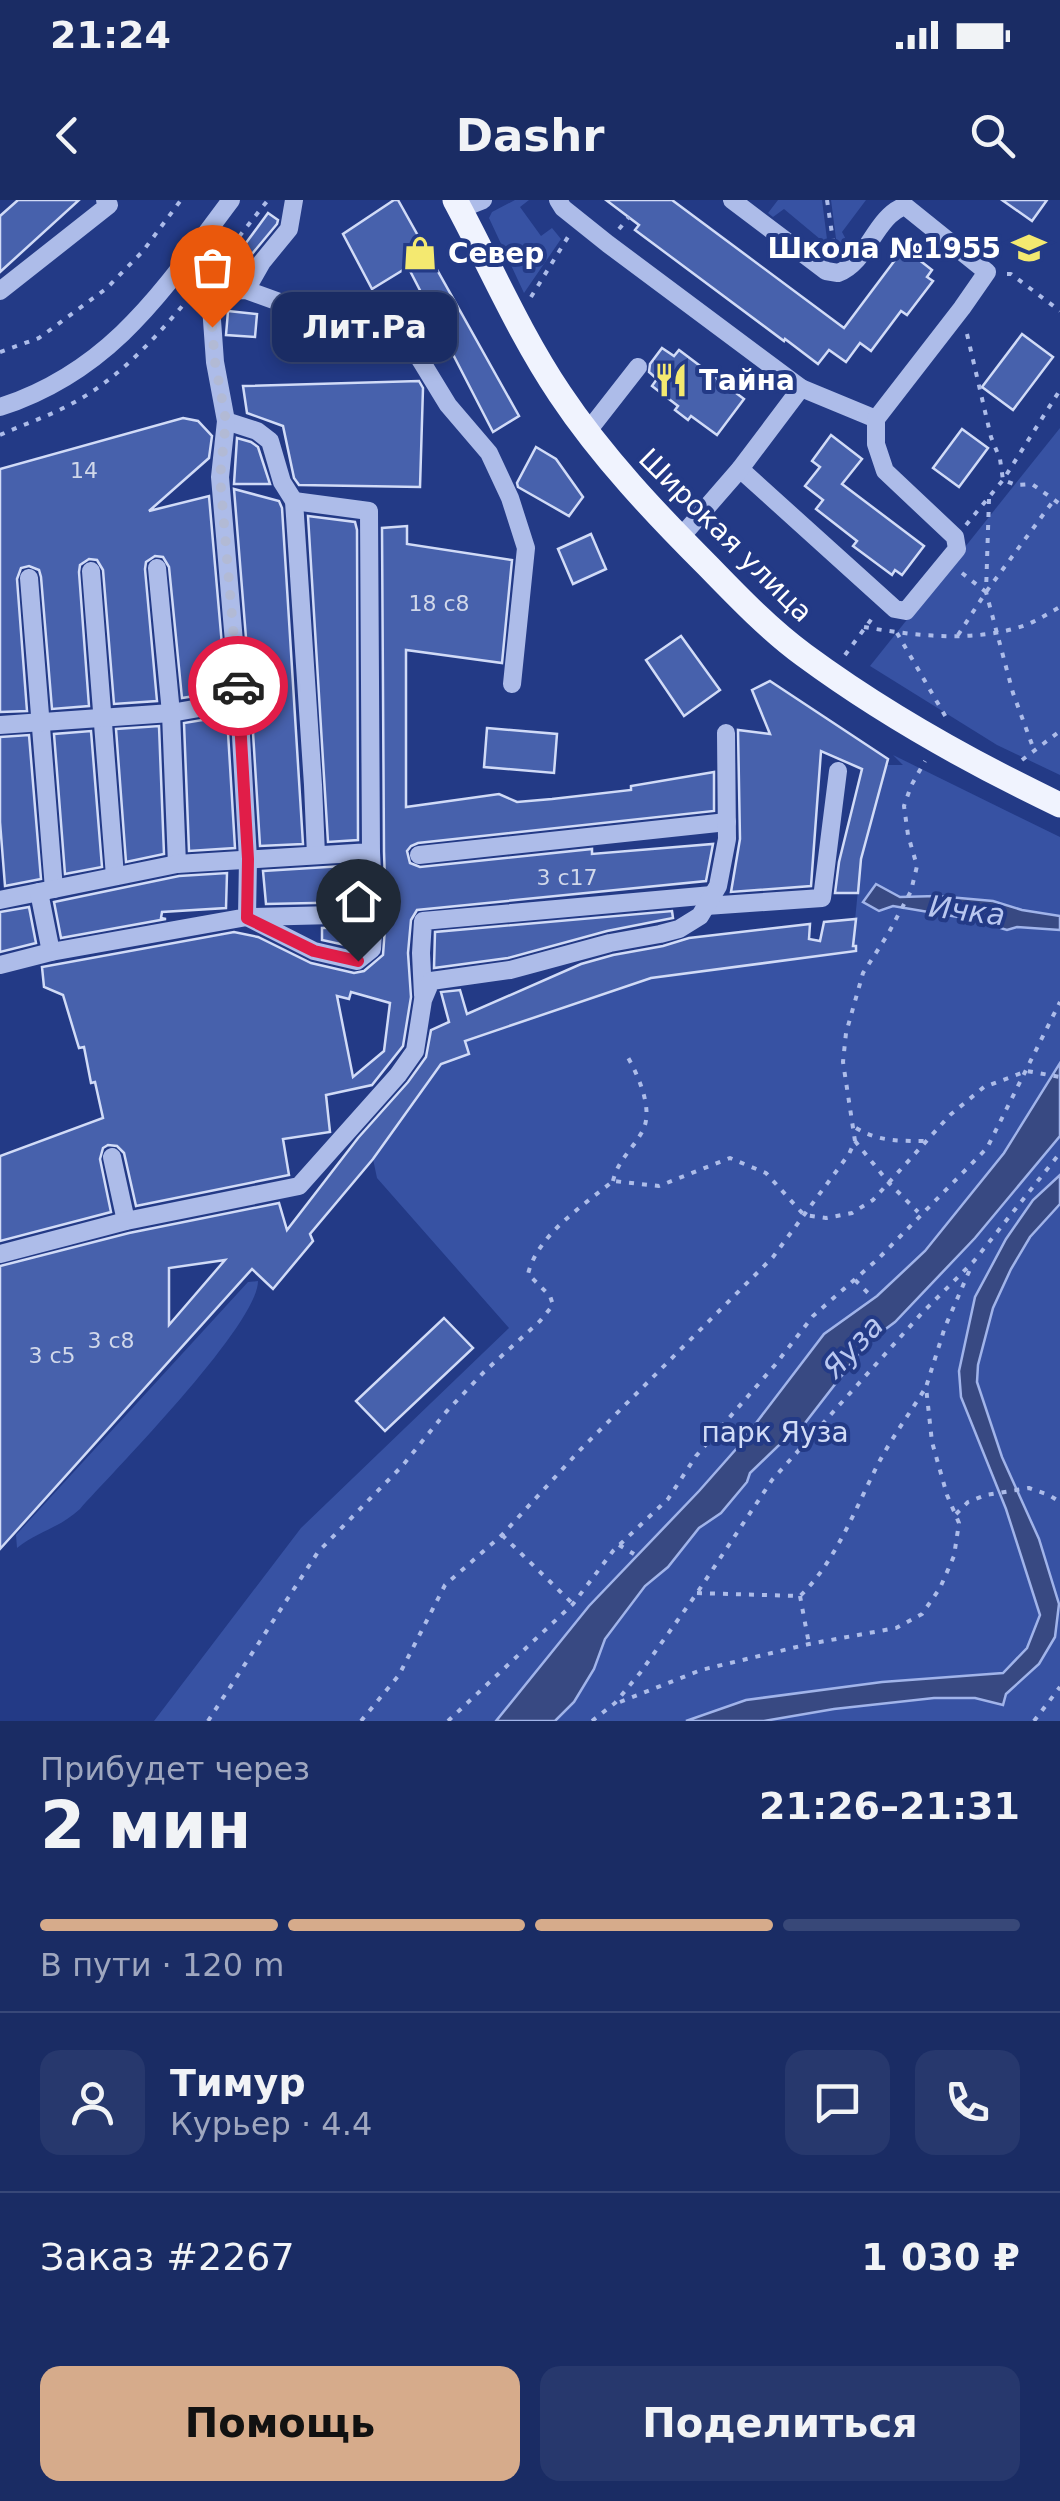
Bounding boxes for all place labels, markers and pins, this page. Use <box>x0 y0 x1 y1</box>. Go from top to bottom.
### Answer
pin <box>170 225 255 328</box>
school or university icon: Школа №1955 <box>1010 229 1048 267</box>
place label: Школа №1955 <box>767 232 1001 265</box>
shop icon: Север <box>401 234 439 272</box>
place label: Север <box>448 237 544 270</box>
callout: Лит.Ра <box>272 292 457 362</box>
restaurant icon: Тайна <box>652 361 690 399</box>
place label: Тайна <box>699 364 795 397</box>
pin <box>316 859 401 962</box>

